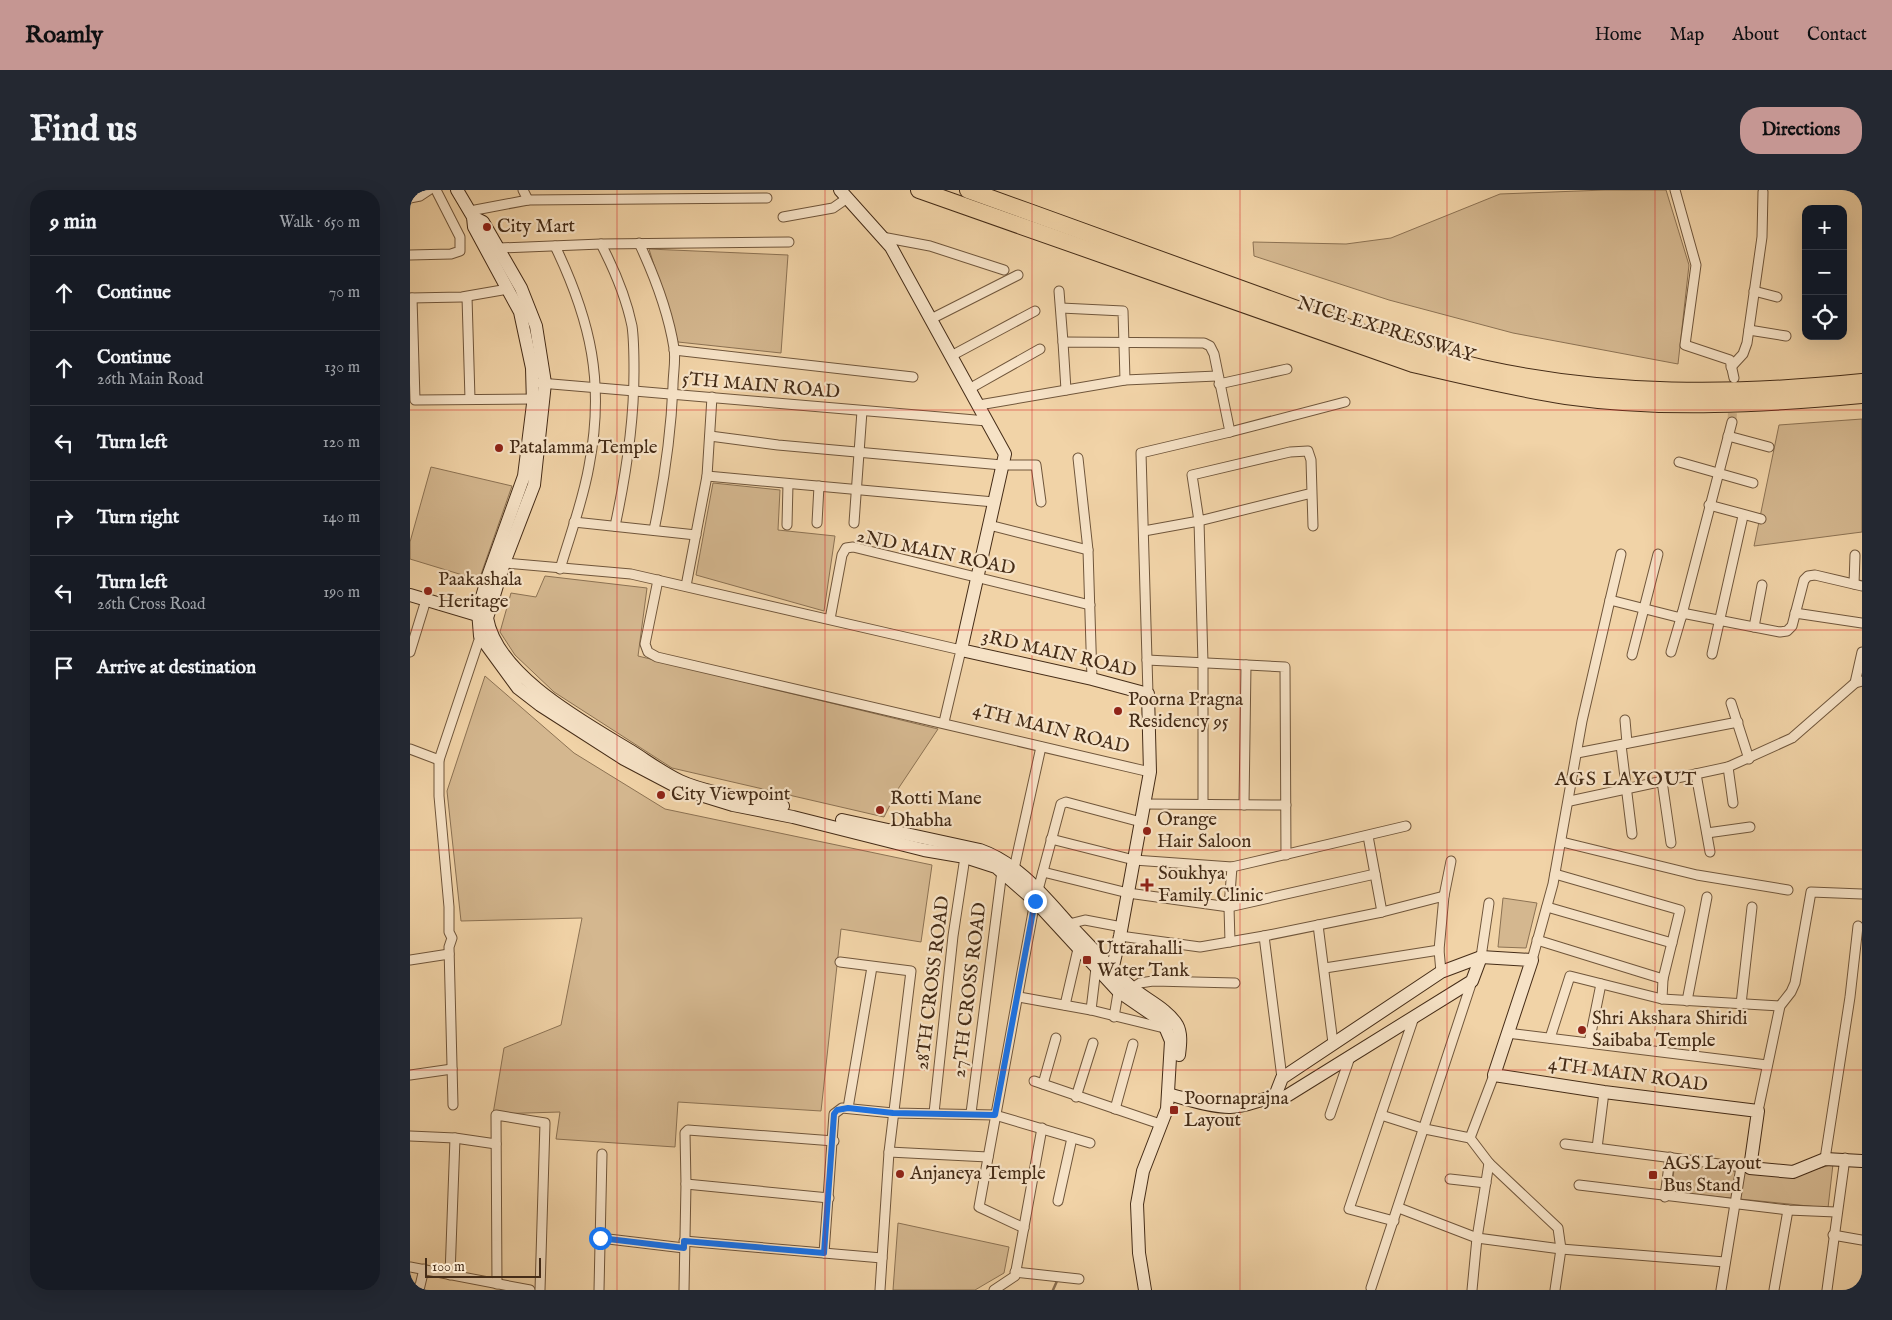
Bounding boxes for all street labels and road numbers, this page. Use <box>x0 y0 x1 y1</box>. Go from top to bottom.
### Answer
street label: NICE EXPRESSWAY <box>1294 292 1479 369</box>
street label: 5TH MAIN ROAD <box>681 367 841 405</box>
street label: 2ND MAIN ROAD <box>854 524 1018 582</box>
street label: 3RD MAIN ROAD <box>979 625 1139 683</box>
street label: 4TH MAIN ROAD <box>970 698 1132 760</box>
street label: 28TH CROSS ROAD <box>910 895 956 1071</box>
street label: 27TH CROSS ROAD <box>947 901 993 1079</box>
street label: 4TH MAIN ROAD <box>1547 1052 1709 1098</box>

